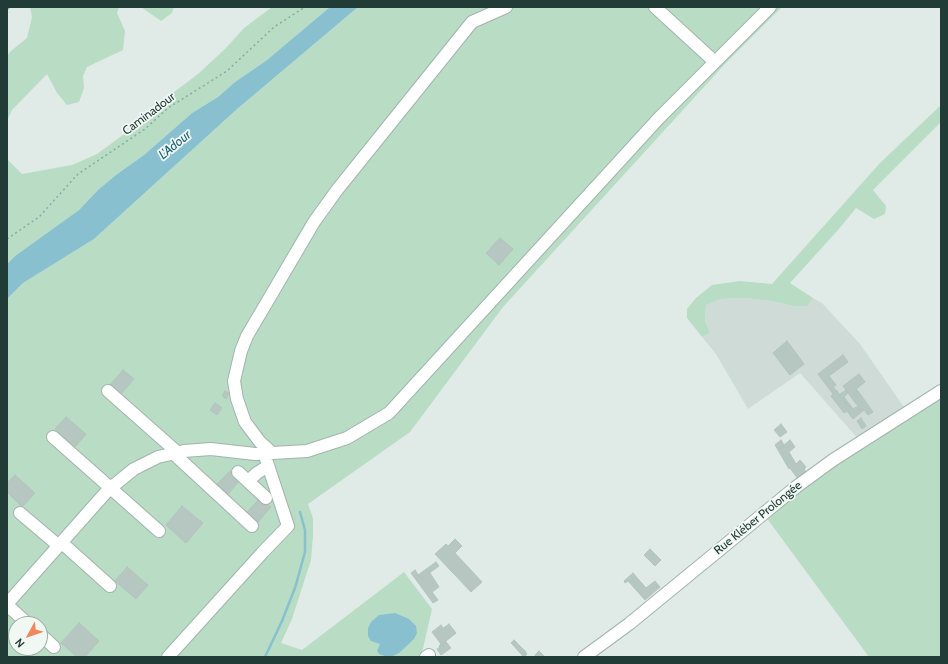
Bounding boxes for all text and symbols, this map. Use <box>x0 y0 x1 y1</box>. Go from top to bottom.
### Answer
street label: Caminadour <box>120 90 178 138</box>
water label: L'Adour <box>156 127 194 163</box>
street label: Rue Kléber Prolongée <box>711 478 805 558</box>
north arrow <box>8 616 48 656</box>
text: N <box>12 636 27 651</box>

